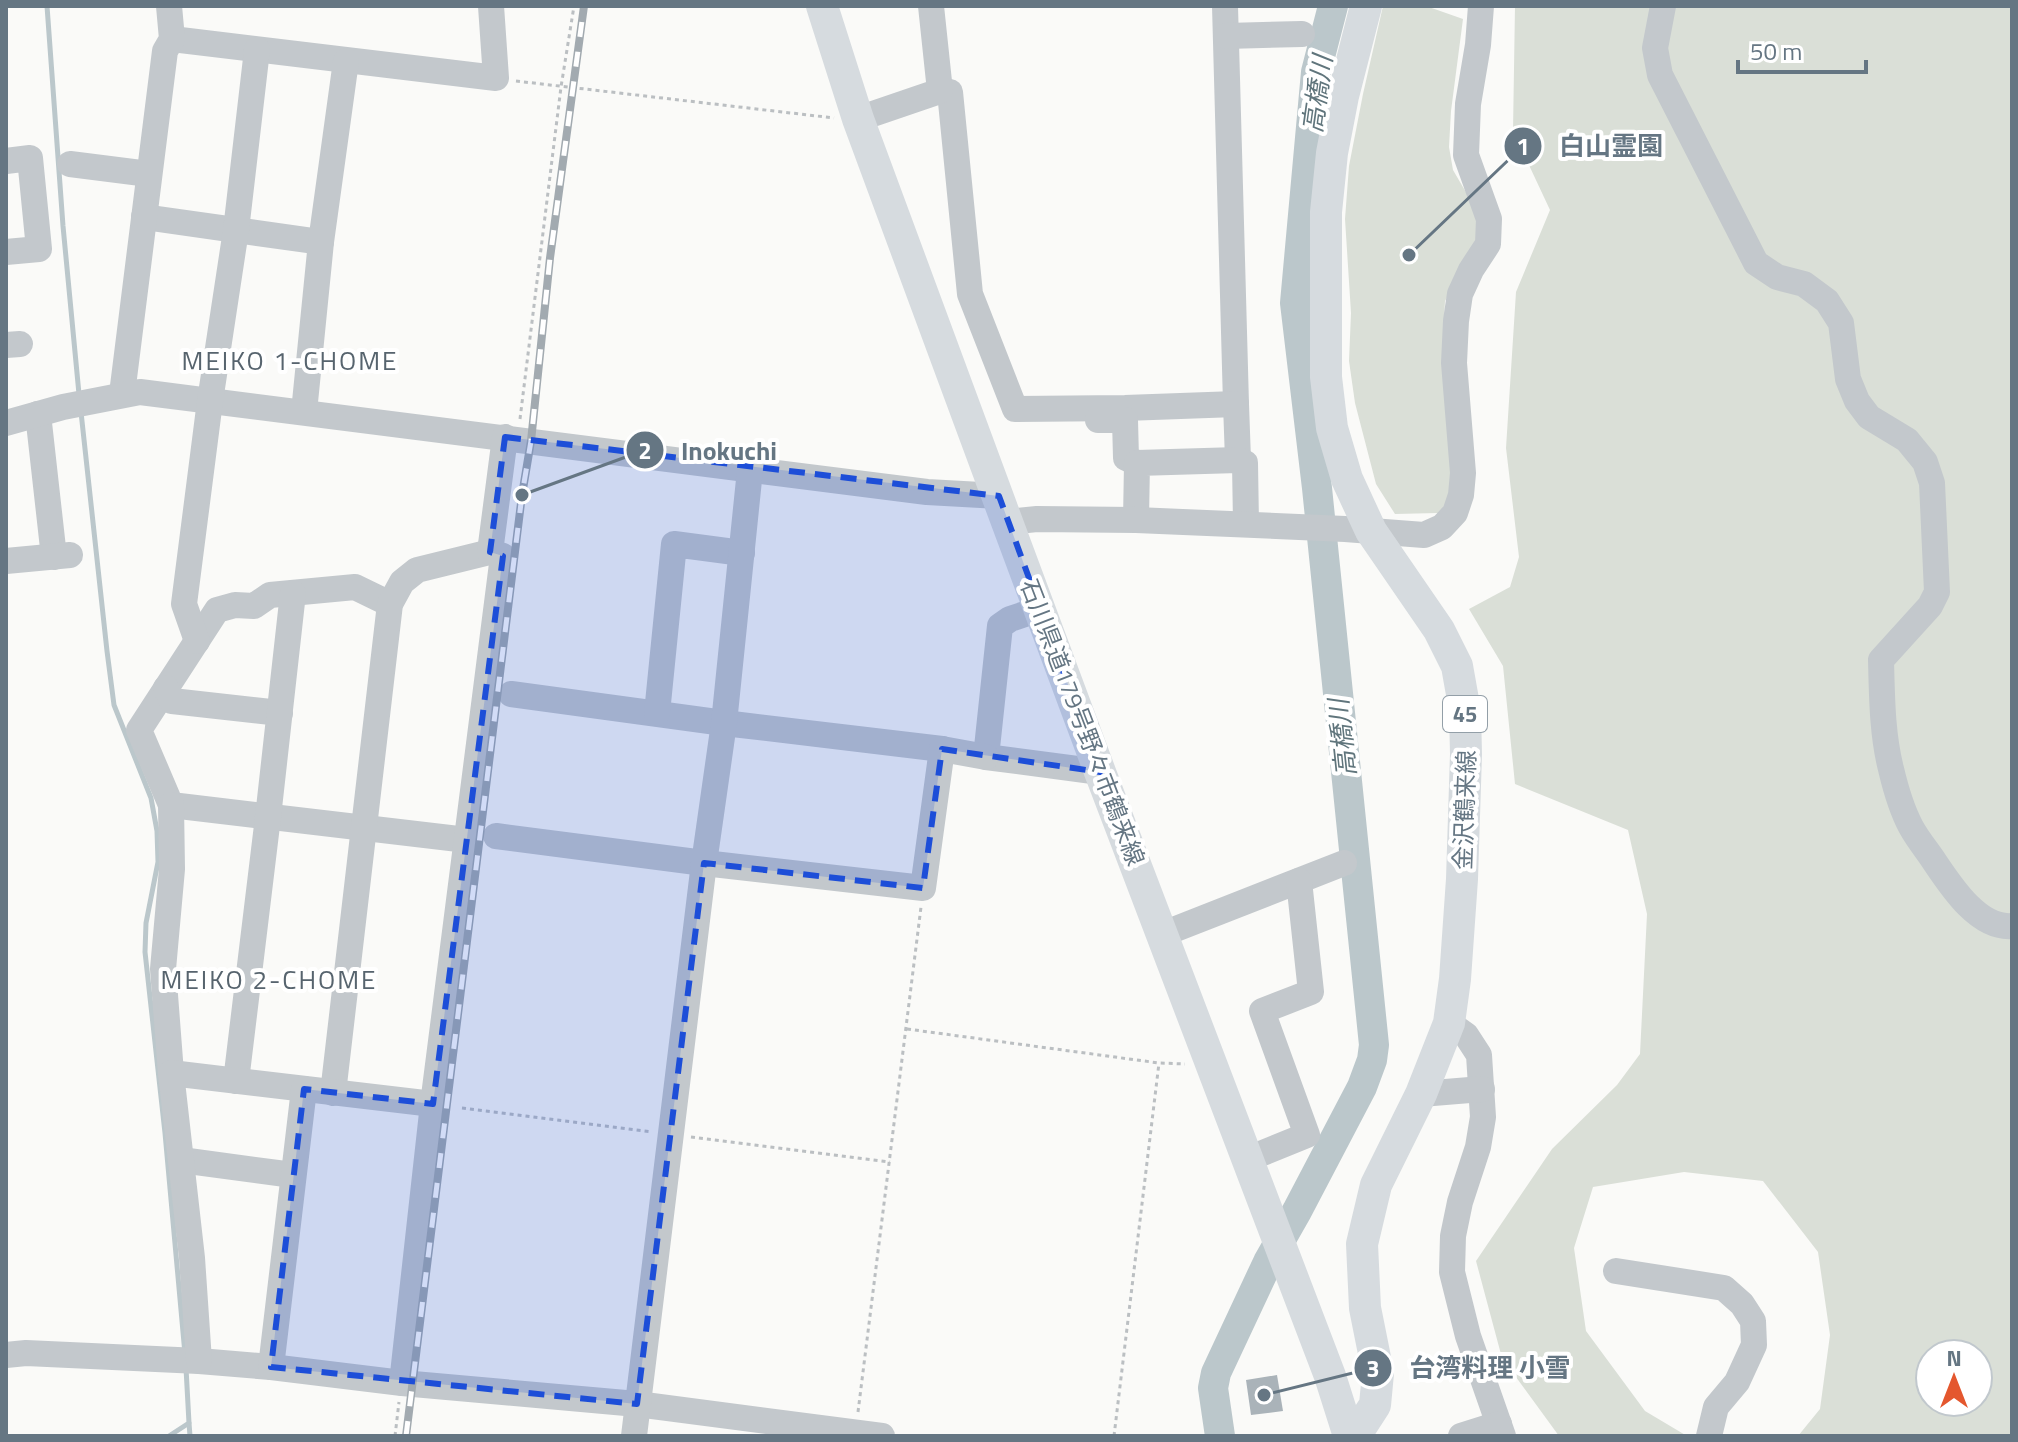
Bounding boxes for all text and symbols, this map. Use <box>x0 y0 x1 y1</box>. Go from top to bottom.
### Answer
scale bar <box>1738 24 1866 74</box>
text: 50 m <box>1750 33 1802 69</box>
water label: 高橋川 <box>1292 50 1342 135</box>
callout: 白山霊園 <box>1503 121 1679 171</box>
text: 白山霊園 <box>1559 126 1663 165</box>
text: 1 <box>1516 128 1530 164</box>
district label: MEIKO 1-CHOME <box>182 341 398 380</box>
callout: Inokuchi <box>625 425 793 475</box>
text: Inokuchi <box>681 431 777 470</box>
text: 2 <box>638 432 652 468</box>
street label: 石川県道179号野々市鶴来線 <box>1012 573 1154 871</box>
water label: 高橋川 <box>1318 694 1365 779</box>
road number: 45 <box>1443 696 1487 732</box>
street label: 金沢鶴来線 <box>1444 749 1484 871</box>
district label: MEIKO 2-CHOME <box>161 960 377 999</box>
north arrow <box>1914 1338 1994 1418</box>
text: N <box>1946 1341 1962 1375</box>
callout: 台湾料理 小雪 <box>1353 1343 1587 1393</box>
text: 台湾料理 小雪 <box>1409 1348 1571 1387</box>
text: 3 <box>1366 1350 1380 1386</box>

